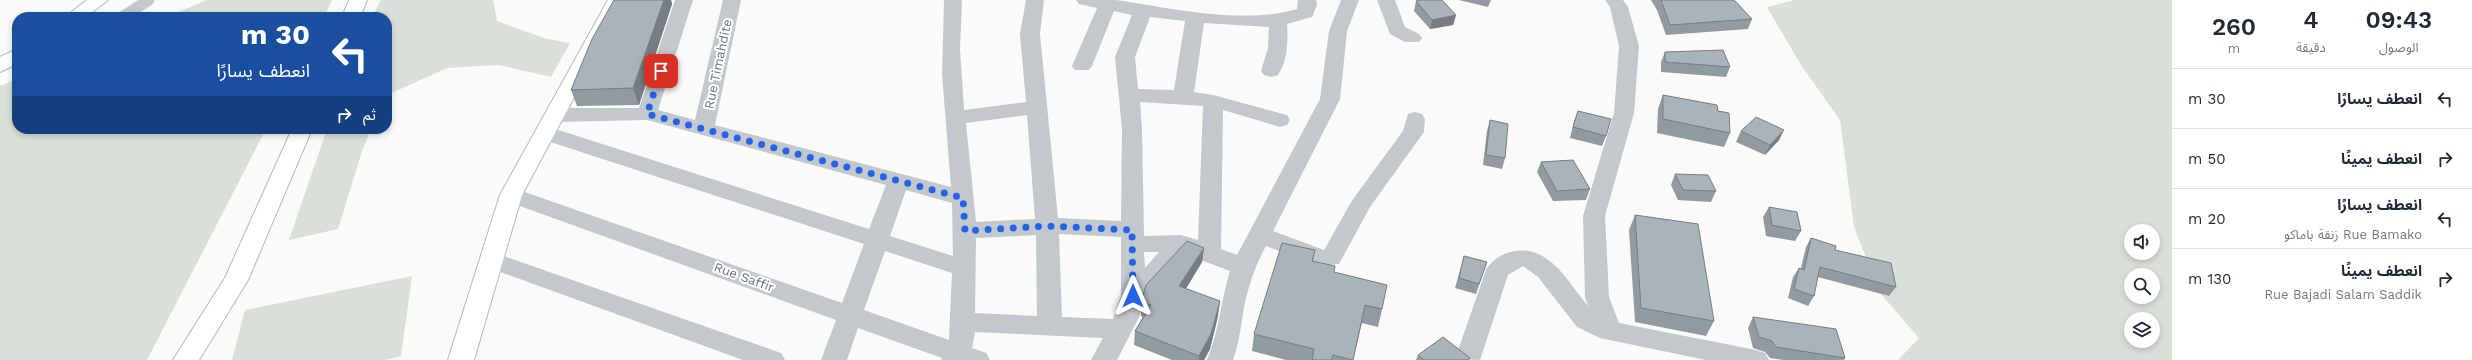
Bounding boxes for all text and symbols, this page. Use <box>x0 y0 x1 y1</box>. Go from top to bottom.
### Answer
text: 4 <box>2303 6 2318 34</box>
text: 09:43 <box>2366 6 2432 34</box>
text: 260 <box>2212 13 2256 41</box>
text: 30 m <box>241 18 310 51</box>
street label: Rue Timahdite <box>701 18 735 110</box>
icon: left <box>324 28 376 80</box>
text: دقيقة <box>2296 40 2326 55</box>
text: الوصول <box>2379 40 2419 55</box>
text: m <box>2228 41 2240 56</box>
pin <box>644 54 678 88</box>
text: انعطف يسارًا <box>216 60 310 81</box>
icon: arrive <box>650 60 672 82</box>
icon: left <box>2434 88 2456 110</box>
text: 30 m <box>2188 90 2226 108</box>
text: انعطف يسارًا <box>2337 90 2422 108</box>
icon: right <box>333 104 355 126</box>
text: ثم <box>363 106 376 124</box>
icon: right <box>2434 148 2456 170</box>
text: 50 m <box>2188 150 2225 168</box>
text: انعطف يمينًا <box>2341 150 2422 168</box>
text: انعطف يسارًا <box>2337 196 2422 214</box>
icon: left <box>2434 208 2456 230</box>
text: 20 m <box>2188 210 2226 228</box>
map controls <box>2124 224 2160 348</box>
button: sound <box>2124 224 2160 260</box>
text: Rue Bamako زنقة باماكو <box>2284 227 2422 242</box>
street label: Rue Saffir <box>712 259 776 295</box>
text: انعطف يمينًا <box>2341 262 2422 280</box>
button: search <box>2124 268 2160 304</box>
icon: right <box>2434 268 2456 290</box>
text: 130 m <box>2188 270 2231 288</box>
position arrow <box>1112 275 1154 317</box>
text: Rue Bajadi Salam Saddik <box>2264 287 2422 302</box>
button: layers <box>2124 312 2160 348</box>

